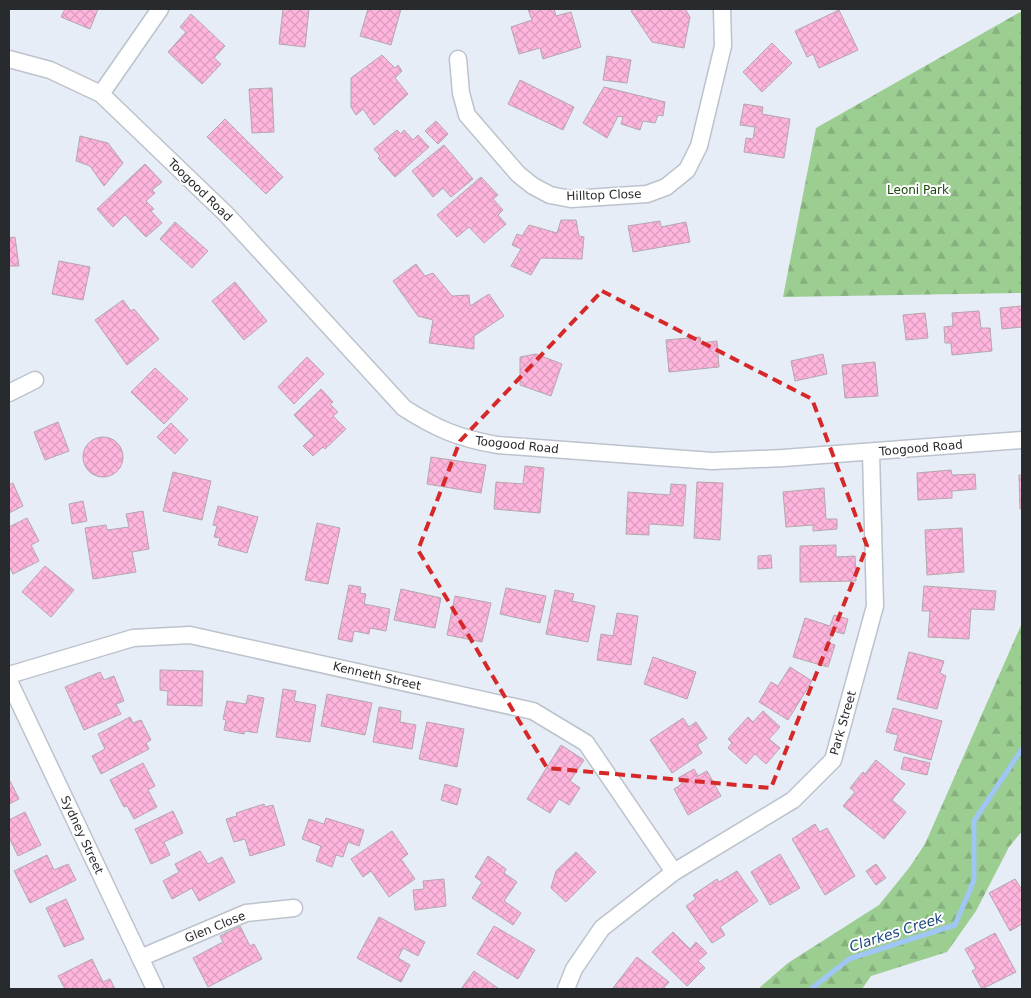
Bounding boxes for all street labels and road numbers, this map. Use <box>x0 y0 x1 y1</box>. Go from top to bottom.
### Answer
street label: Toogood Road <box>164 155 235 224</box>
street label: Hilltop Close <box>566 187 642 203</box>
street label: Toogood Road <box>474 434 559 456</box>
street label: Toogood Road <box>878 437 963 459</box>
street label: Kenneth Street <box>332 659 423 693</box>
street label: Park Street <box>827 689 859 757</box>
street label: Sydney Street <box>58 794 106 877</box>
street label: Glen Close <box>183 908 247 946</box>

